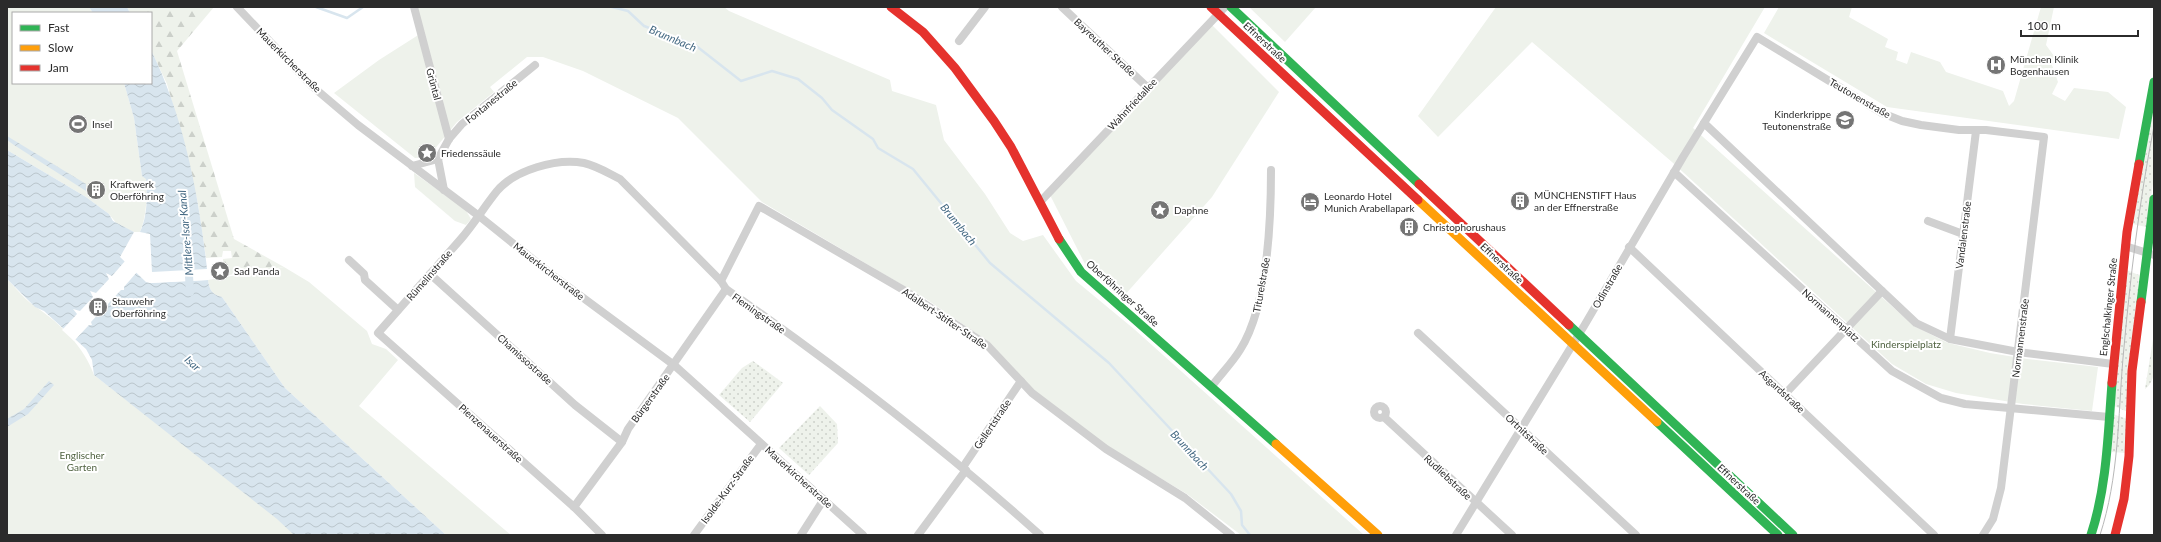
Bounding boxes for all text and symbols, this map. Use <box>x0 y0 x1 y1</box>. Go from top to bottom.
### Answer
legend <box>12 12 152 84</box>
scale bar <box>2021 12 2138 38</box>
street label: Bayreuther Straße <box>1072 15 1138 79</box>
text: 100 m <box>2027 18 2061 33</box>
street label: Effnerstraße <box>1241 19 1289 65</box>
text: Fast <box>48 20 70 35</box>
water label: Brunnbach <box>647 22 699 54</box>
street label: Mauerkircherstraße <box>254 25 324 95</box>
text: Slow <box>48 40 74 55</box>
place label: München Klinik Bogenhausen <box>2010 53 2079 77</box>
hospital icon: München Klinik Bogenhausen <box>1985 54 2007 76</box>
text: Jam <box>48 60 69 75</box>
street label: Grüntal <box>424 67 444 101</box>
street label: Fontanestraße <box>463 76 519 126</box>
street label: Wahnfriedallee <box>1105 76 1159 132</box>
street label: Teutonenstraße <box>1827 76 1893 120</box>
place label: Kinderkrippe Teutonenstraße <box>1762 108 1831 132</box>
school or university icon: Kinderkrippe Teutonenstraße <box>1834 109 1856 131</box>
sports icon: Insel <box>67 113 89 135</box>
place label: Insel <box>92 118 112 130</box>
place icon: Friedenssäule <box>416 142 438 164</box>
place label: Friedenssäule <box>441 147 501 159</box>
place label: Kraftwerk Oberföhring <box>110 178 164 202</box>
building icon: Kraftwerk Oberföhring <box>85 179 107 201</box>
water label: Mittlere-Isar-Kanal <box>175 189 195 276</box>
place label: MÜNCHENSTIFT Haus an der Effnerstraße <box>1534 189 1636 213</box>
place label: Leonardo Hotel Munich Arabellapark <box>1324 190 1415 214</box>
building icon: MÜNCHENSTIFT Haus an der Effnerstraße <box>1509 190 1531 212</box>
hotel icon: Leonardo Hotel Munich Arabellapark <box>1299 191 1321 213</box>
place icon: Daphne <box>1149 199 1171 221</box>
water label: Brunnbach <box>938 200 980 248</box>
street label: Vandalenstraße <box>1953 201 1973 269</box>
place label: Daphne <box>1174 204 1209 216</box>
building icon: Christophorushaus <box>1398 216 1420 238</box>
place label: Christophorushaus <box>1423 221 1506 233</box>
street label: Mauerkircherstraße <box>511 240 587 302</box>
street label: Effnerstraße <box>1478 240 1526 286</box>
street label: Rümelinstraße <box>404 247 454 303</box>
street label: Titurelstraße <box>1250 256 1272 314</box>
street label: Oberföhringer Straße <box>1084 257 1162 329</box>
street label: Englschalkinger Straße <box>2097 257 2119 357</box>
place icon: Sad Panda <box>209 260 231 282</box>
street label: Odinstraße <box>1590 262 1624 310</box>
place label: Sad Panda <box>234 265 279 277</box>
street label: Adalbert-Stifter-Straße <box>900 285 990 351</box>
street label: Normannenplatz <box>1800 286 1862 344</box>
street label: Flemingstraße <box>730 290 788 336</box>
place label: Stauwehr Oberföhring <box>112 295 166 319</box>
building icon: Stauwehr Oberföhring <box>87 296 109 318</box>
street label: Normannenstraße <box>2009 298 2031 378</box>
street label: Chamissostraße <box>495 331 555 387</box>
park label: Kinderspielplatz <box>1871 338 1942 350</box>
water label: Isar <box>183 353 204 374</box>
street label: Asgardstraße <box>1757 367 1807 415</box>
street label: Bürgerstraße <box>628 371 672 425</box>
street label: Gellertstraße <box>971 397 1013 451</box>
street label: Pienzenauerstraße <box>457 401 525 465</box>
street label: Ortnitstraße <box>1503 411 1551 457</box>
water label: Brunnbach <box>1168 427 1212 473</box>
street label: Mauerkircherstraße <box>763 444 835 510</box>
park label: Englischer Garten <box>60 449 105 473</box>
street label: Isolde-Kurz-Straße <box>698 452 756 526</box>
street label: Rudliebstraße <box>1422 452 1474 502</box>
street label: Effnerstraße <box>1715 461 1763 507</box>

